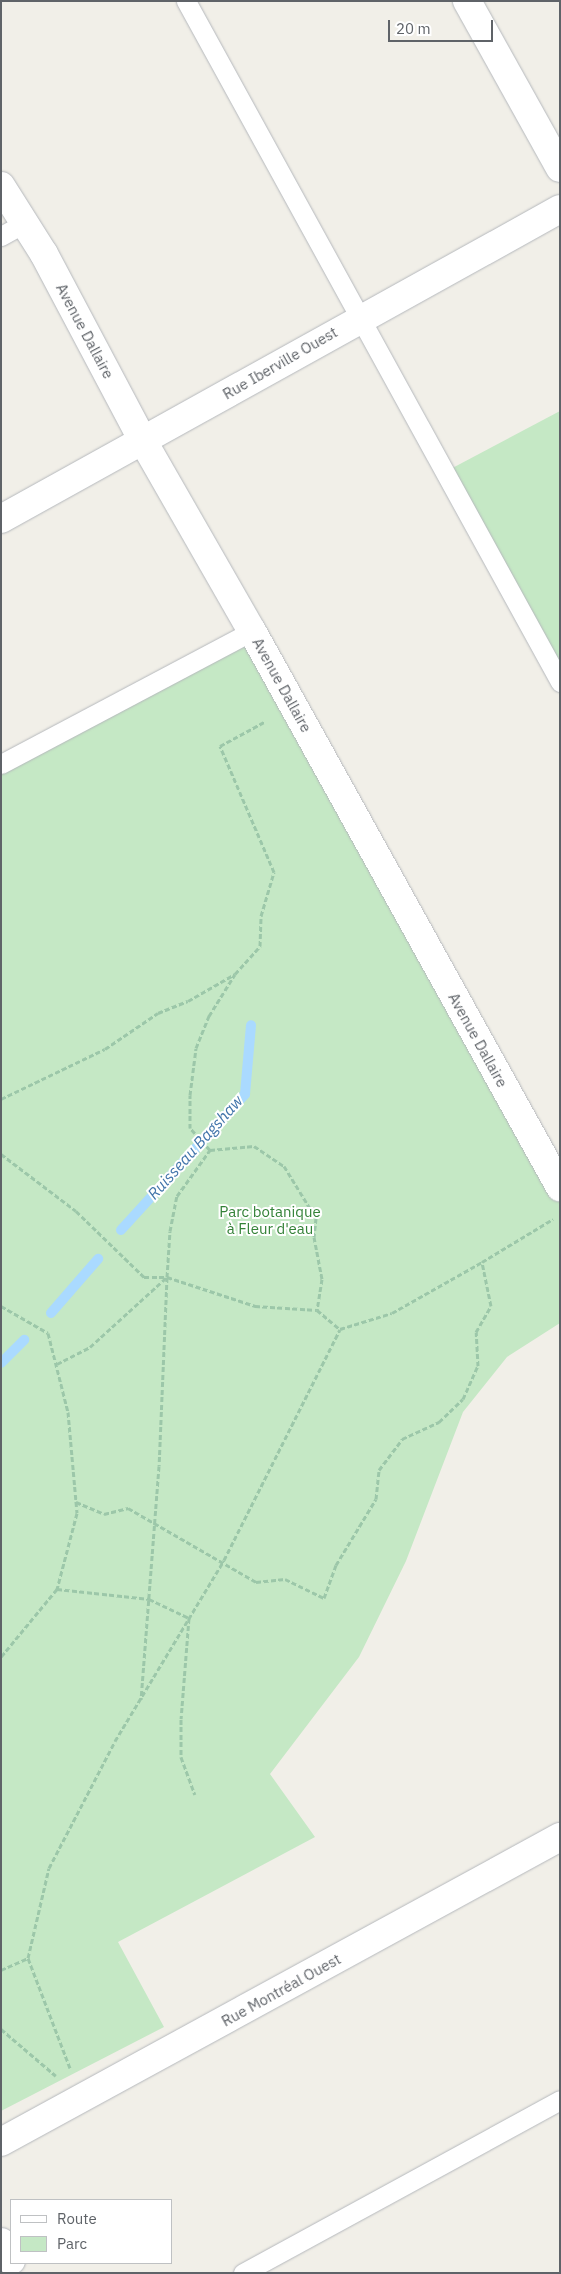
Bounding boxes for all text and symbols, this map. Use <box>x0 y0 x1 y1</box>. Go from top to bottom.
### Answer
scale bar <box>391 10 496 42</box>
text: 20 m <box>396 19 431 38</box>
street label: Avenue Dallaire <box>52 280 118 382</box>
street label: Rue Iberville Ouest <box>220 323 340 403</box>
street label: Avenue Dallaire <box>249 635 315 735</box>
street label: Avenue Dallaire <box>445 990 511 1090</box>
water label: Ruisseau Bagshaw <box>143 1091 247 1203</box>
park label: Parc botanique à Fleur d'eau <box>219 1202 321 1237</box>
street label: Rue Montréal Ouest <box>218 1950 344 2030</box>
legend <box>10 2199 172 2264</box>
text: Route <box>57 2209 97 2228</box>
text: Parc <box>57 2234 87 2253</box>

